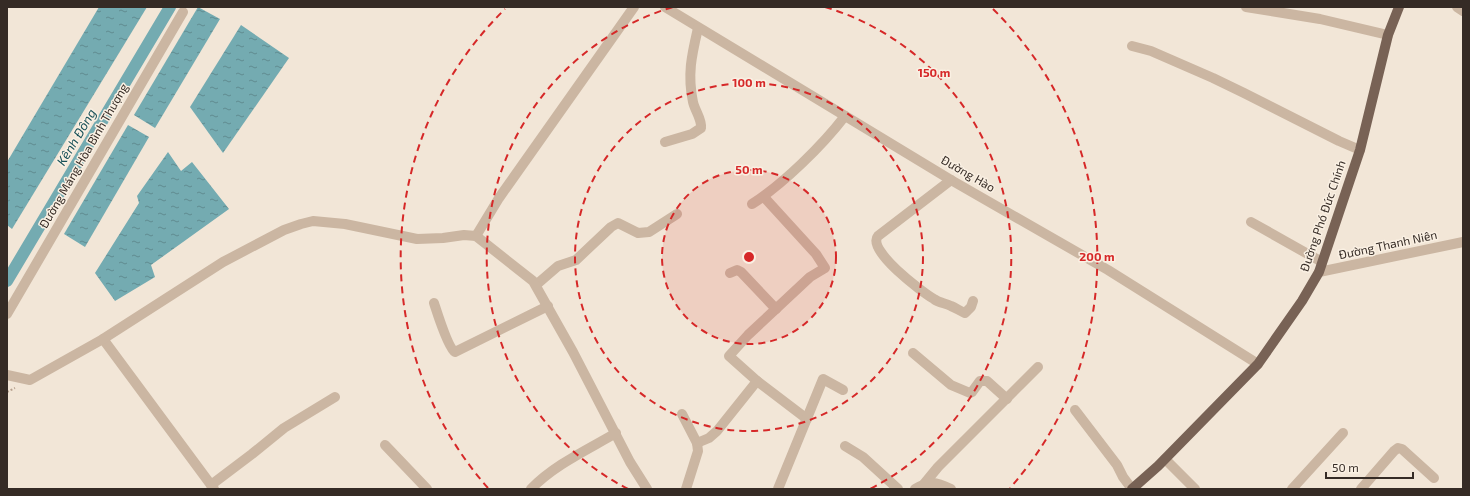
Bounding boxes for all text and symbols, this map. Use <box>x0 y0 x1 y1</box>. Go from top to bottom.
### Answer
text: 150 m <box>918 65 950 79</box>
text: 100 m <box>732 75 766 89</box>
street label: Đường Máng Hòa Bình Thượng <box>36 80 131 231</box>
water label: Kênh Đông <box>53 106 99 168</box>
street label: Đường Hào <box>939 152 998 194</box>
street label: Đường Phó Đức Chính <box>1296 158 1348 273</box>
text: 50 m <box>735 162 763 176</box>
street label: Đường Thanh Niên <box>1337 227 1438 261</box>
text: 200 m <box>1079 249 1115 263</box>
centre of rings <box>742 250 756 264</box>
scale bar <box>1326 454 1413 480</box>
text: 50 m <box>1332 460 1359 474</box>

